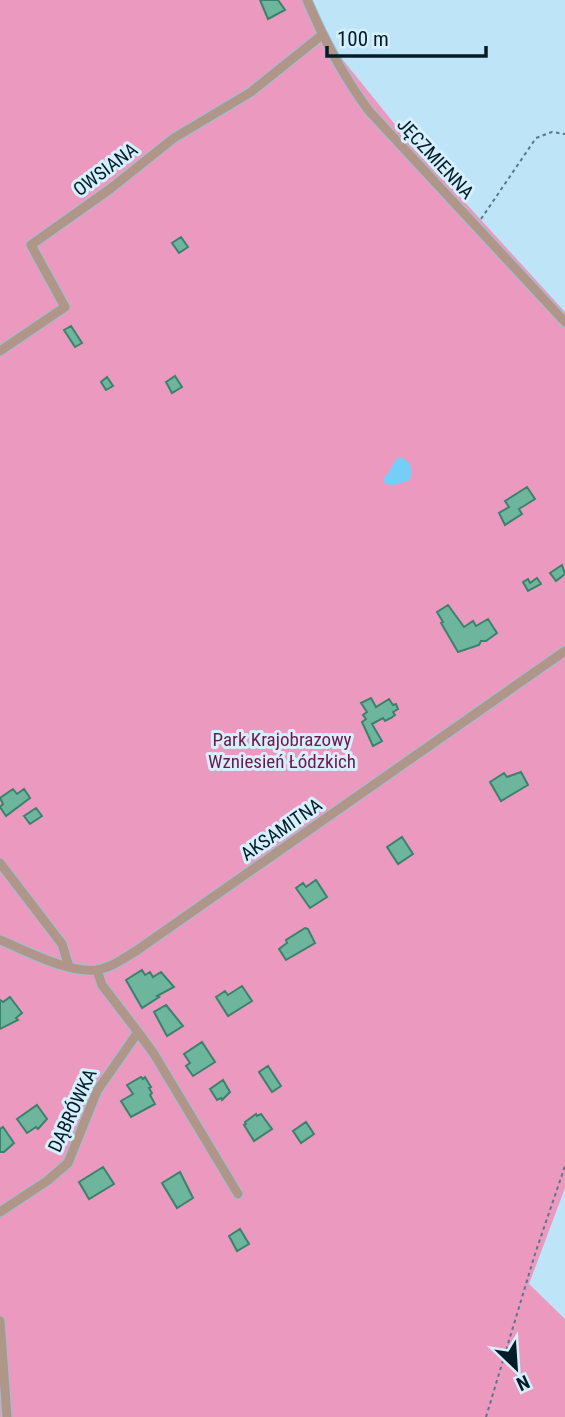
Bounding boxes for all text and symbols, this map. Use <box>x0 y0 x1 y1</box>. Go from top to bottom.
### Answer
scale bar <box>327 14 486 58</box>
text: 100 m <box>337 27 389 51</box>
street label: JĘCZMIENNA <box>392 113 479 204</box>
street label: OWSIANA <box>69 138 142 201</box>
park label: Park Krajobrazowy Wzniesień Łódzkich <box>208 728 356 773</box>
street label: AKSAMITNA <box>236 793 326 866</box>
street label: DĄBRÓWKA <box>43 1065 102 1156</box>
north arrow <box>481 1333 551 1403</box>
text: N <box>513 1370 533 1396</box>

